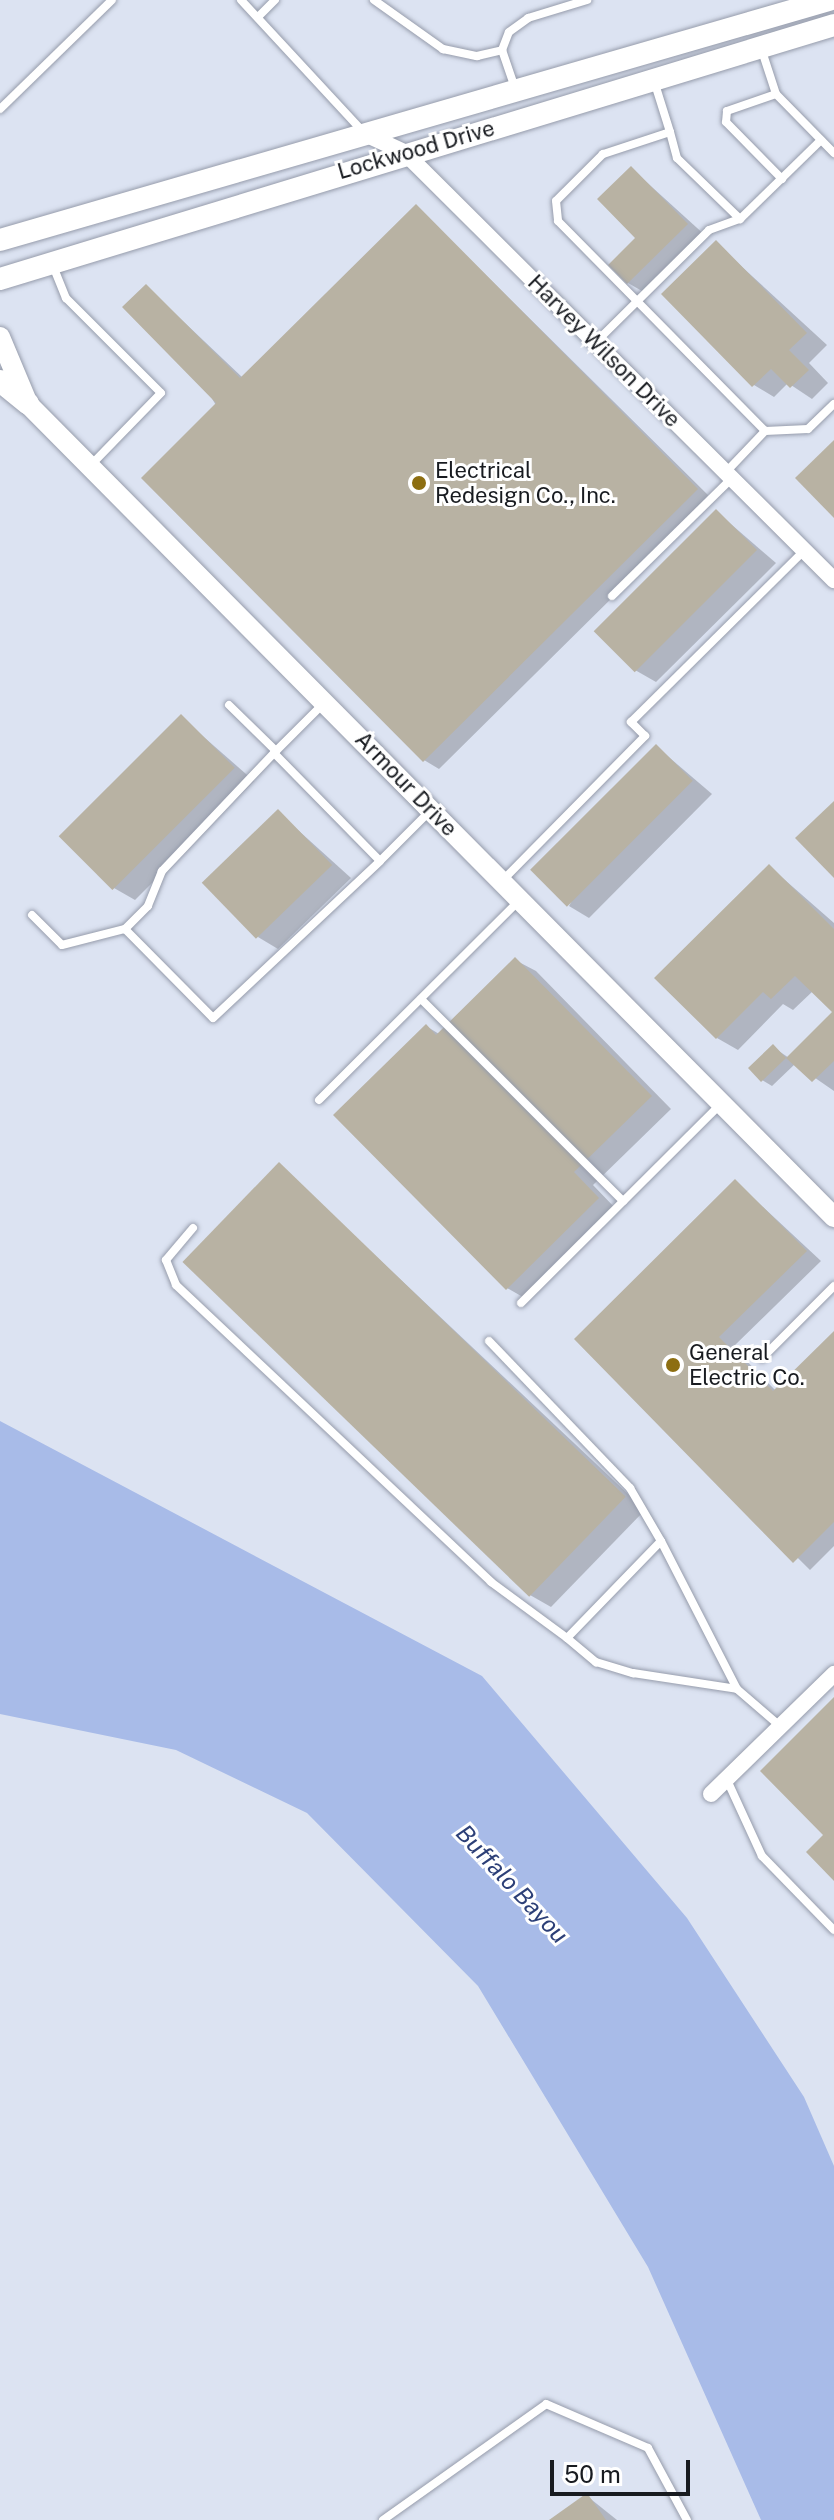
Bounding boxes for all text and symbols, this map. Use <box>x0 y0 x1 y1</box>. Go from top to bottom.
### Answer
street label: Lockwood Drive <box>334 115 498 185</box>
street label: Harvey Wilson Drive <box>522 269 686 433</box>
place label: Electrical Redesign Co., Inc. <box>435 457 616 508</box>
marker: Electrical Redesign Co., Inc. <box>410 474 428 492</box>
street label: Armour Drive <box>350 726 462 842</box>
place label: General Electric Co. <box>689 1339 805 1390</box>
marker: General Electric Co. <box>664 1356 682 1374</box>
water label: Buffalo Bayou <box>450 1819 574 1949</box>
scale bar <box>554 2444 694 2494</box>
text: 50 m <box>564 2460 621 2488</box>

